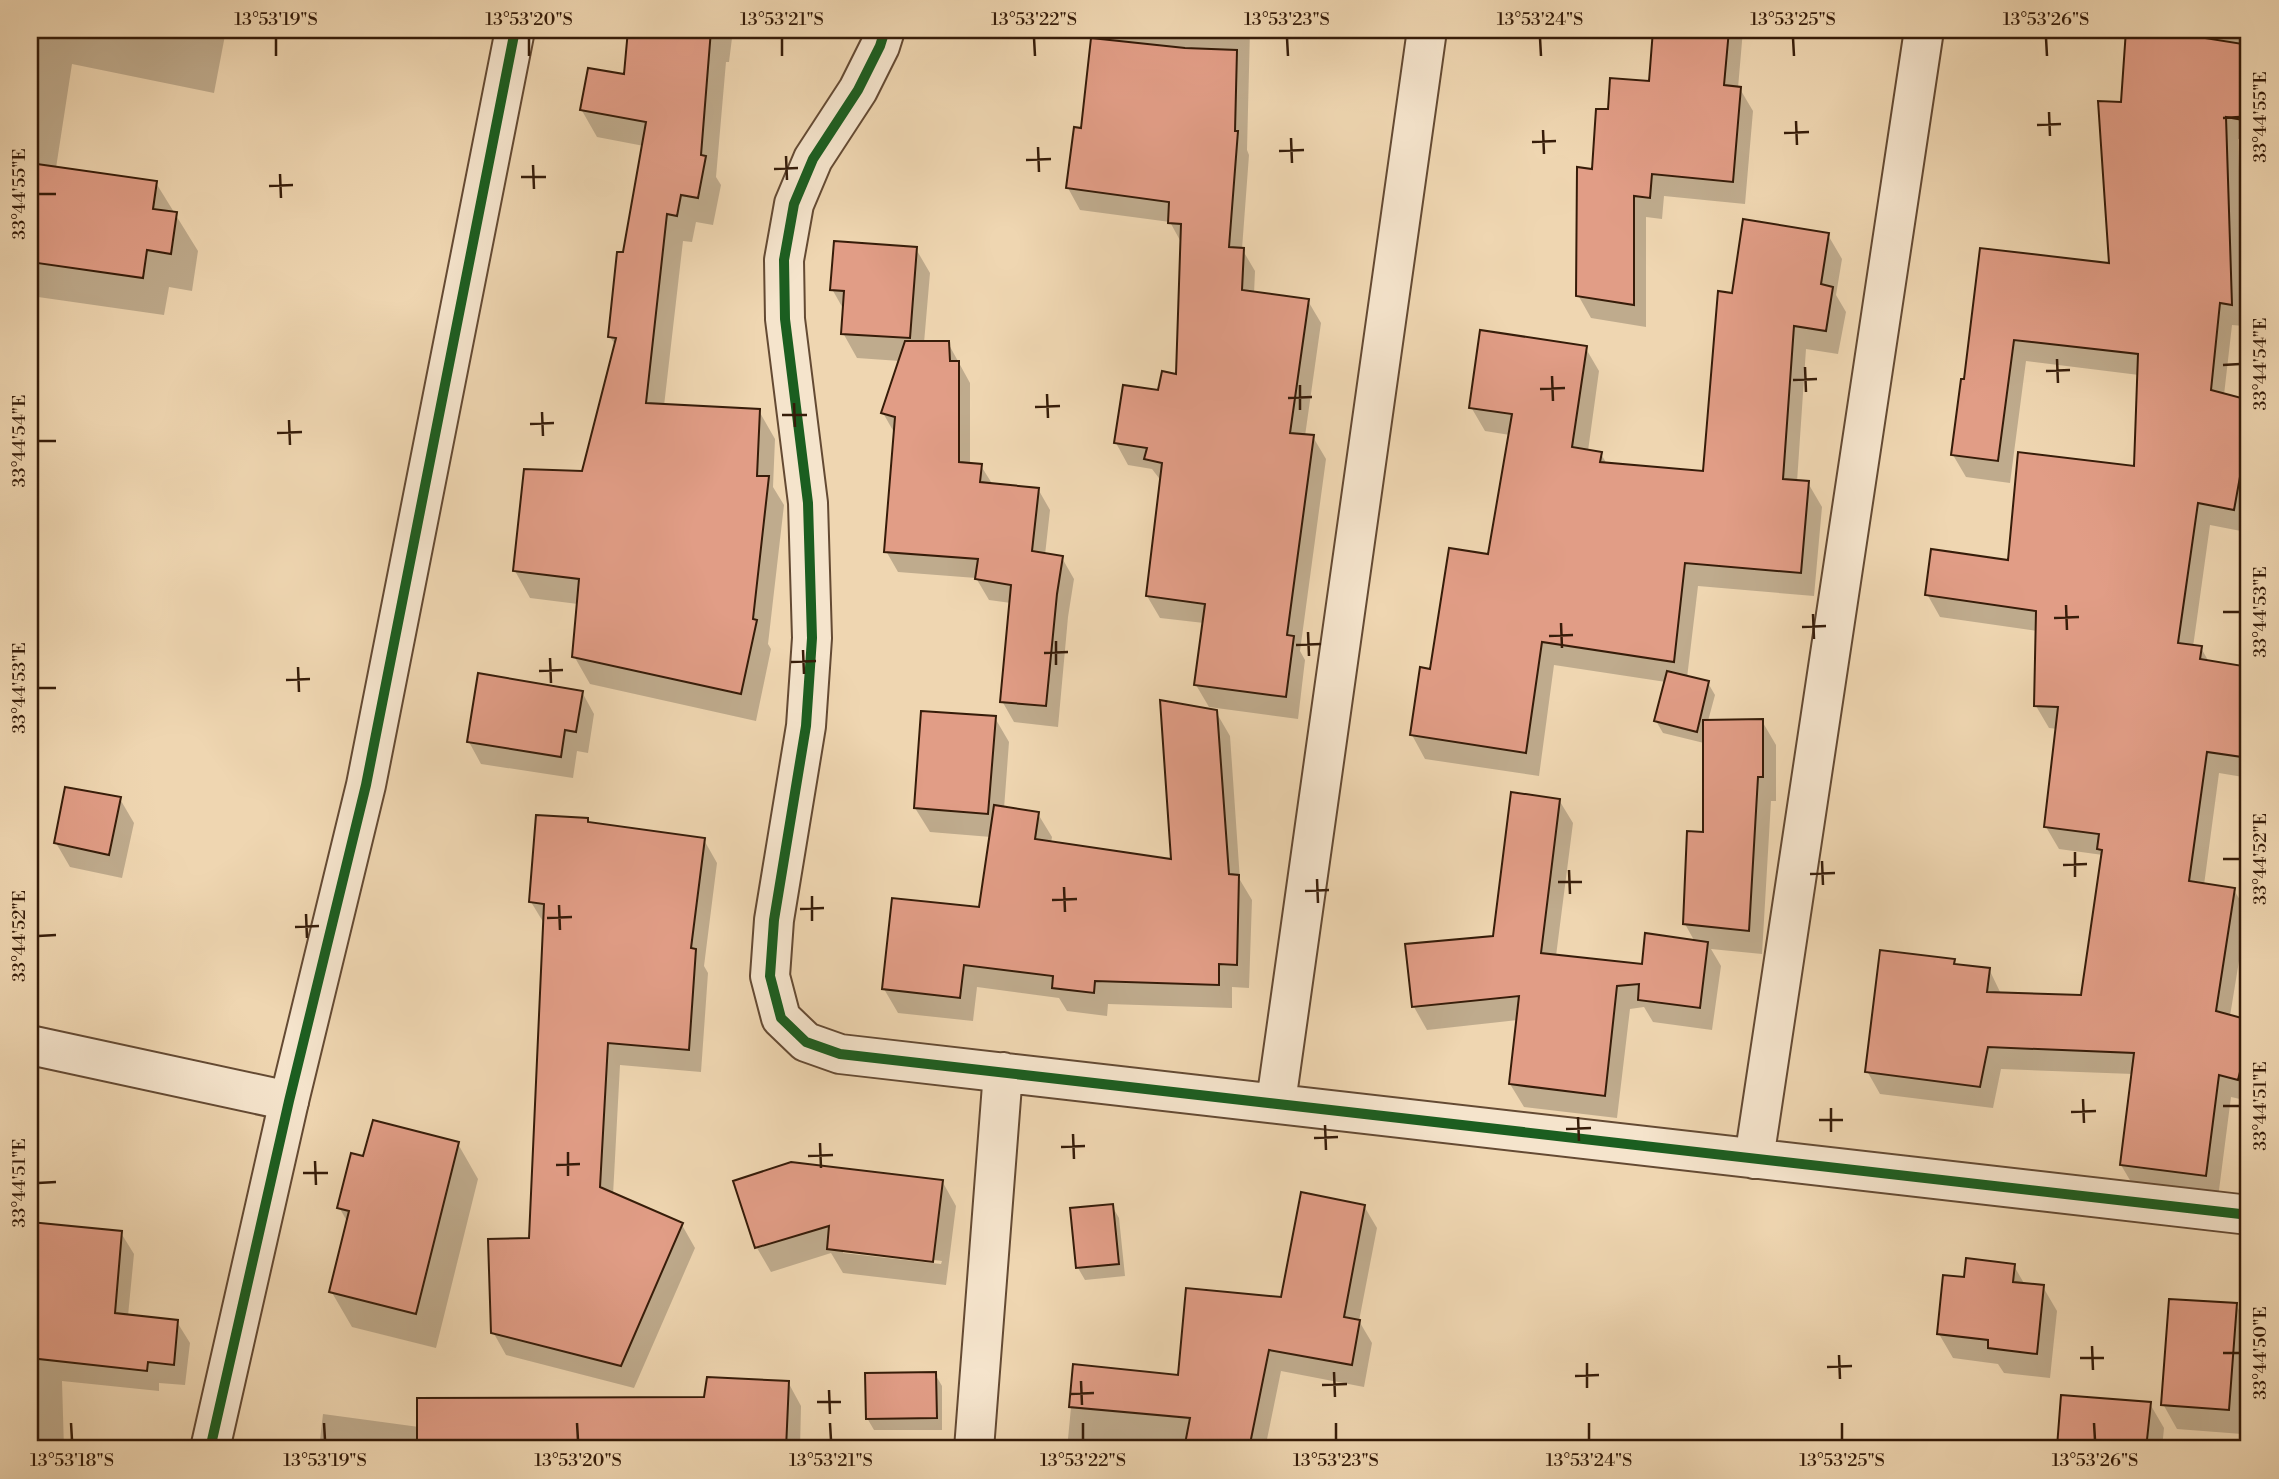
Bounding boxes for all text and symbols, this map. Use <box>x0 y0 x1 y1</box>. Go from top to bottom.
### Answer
text: 13°53'19"S <box>234 8 318 31</box>
text: 13°53'20"S <box>485 8 573 31</box>
text: 13°53'21"S <box>740 8 824 31</box>
text: 13°53'22"S <box>991 8 1077 31</box>
text: 13°53'23"S <box>1244 8 1330 31</box>
text: 13°53'24"S <box>1497 8 1583 31</box>
text: 13°53'25"S <box>1750 8 1836 31</box>
text: 13°53'26"S <box>2003 8 2089 31</box>
text: 33°44'55"E <box>2249 71 2272 163</box>
text: 33°44'55"E <box>8 148 31 240</box>
text: 33°44'54"E <box>2249 318 2272 410</box>
text: 33°44'54"E <box>8 395 31 487</box>
text: 33°44'53"E <box>2249 566 2272 658</box>
text: 33°44'53"E <box>8 642 31 734</box>
text: 33°44'52"E <box>2249 813 2272 905</box>
text: 33°44'52"E <box>8 890 31 982</box>
text: 33°44'51"E <box>2249 1061 2272 1151</box>
text: 33°44'51"E <box>8 1138 31 1228</box>
text: 33°44'50"E <box>2249 1306 2272 1400</box>
text: 13°53'18"S <box>30 1449 114 1472</box>
text: 13°53'19"S <box>283 1449 367 1472</box>
text: 13°53'20"S <box>534 1449 622 1472</box>
text: 13°53'21"S <box>789 1449 873 1472</box>
text: 13°53'22"S <box>1040 1449 1126 1472</box>
text: 13°53'23"S <box>1293 1449 1379 1472</box>
text: 13°53'24"S <box>1546 1449 1632 1472</box>
text: 13°53'25"S <box>1799 1449 1885 1472</box>
text: 13°53'26"S <box>2052 1449 2138 1472</box>

